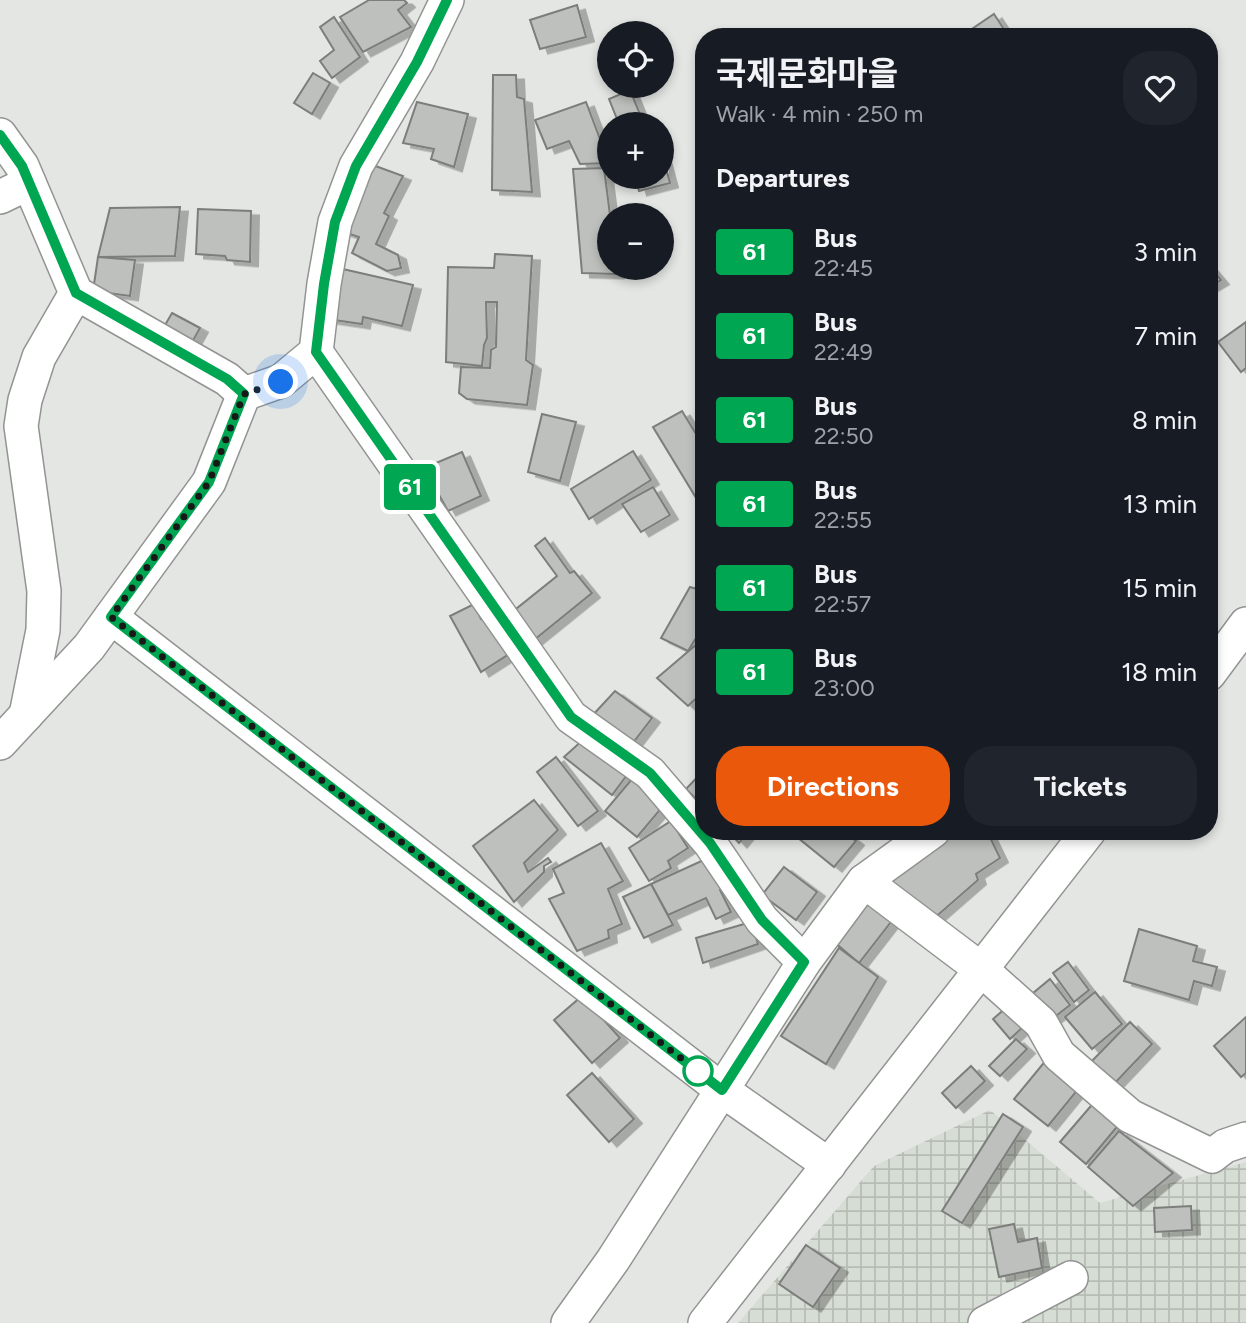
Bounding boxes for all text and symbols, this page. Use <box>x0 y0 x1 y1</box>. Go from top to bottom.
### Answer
map controls <box>597 21 674 280</box>
button: locate <box>597 21 674 98</box>
button: heart <box>1123 51 1197 125</box>
text: 국제문화마을 <box>716 54 898 93</box>
text: Walk · 4 min · 250 m <box>716 100 923 128</box>
button: + <box>597 112 674 189</box>
text: Departures <box>716 162 850 194</box>
button: − <box>597 203 674 280</box>
text: Bus <box>814 222 857 254</box>
text: 3 min <box>1134 236 1197 268</box>
text: 61 <box>742 237 767 266</box>
text: 22:45 <box>814 254 873 282</box>
text: Bus <box>814 306 857 338</box>
text: 7 min <box>1134 320 1197 352</box>
text: 61 <box>742 321 767 350</box>
text: 22:49 <box>814 338 873 366</box>
your location <box>263 364 298 399</box>
text: Bus <box>814 390 857 422</box>
text: 8 min <box>1132 404 1197 436</box>
text: 61 <box>742 405 767 434</box>
text: 22:50 <box>814 422 874 450</box>
line badge: 61 <box>378 464 442 510</box>
text: 61 <box>398 472 422 501</box>
text: Bus <box>814 474 857 506</box>
text: 13 min <box>1123 488 1197 520</box>
text: 61 <box>742 489 767 518</box>
text: 22:55 <box>814 506 872 534</box>
text: Bus <box>814 558 857 590</box>
text: 15 min <box>1122 572 1197 604</box>
text: 61 <box>742 573 767 602</box>
text: 22:57 <box>814 590 871 618</box>
text: Bus <box>814 642 857 674</box>
text: 18 min <box>1121 656 1197 688</box>
text: 61 <box>742 657 767 686</box>
text: 23:00 <box>814 674 875 702</box>
button: Directions <box>716 746 950 826</box>
button: Tickets <box>964 746 1197 826</box>
unlabelled marker <box>683 1056 713 1086</box>

